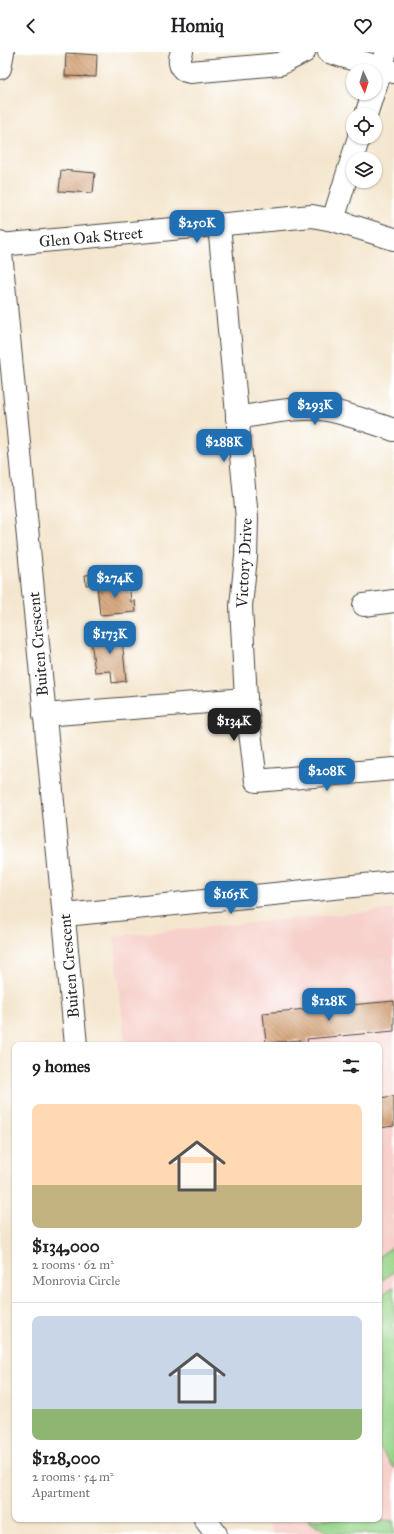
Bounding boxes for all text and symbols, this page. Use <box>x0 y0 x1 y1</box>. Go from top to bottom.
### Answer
icon: back <box>20 15 42 37</box>
text: Homiq <box>170 15 224 37</box>
icon: heart <box>352 15 374 37</box>
north arrow <box>346 64 382 100</box>
map controls <box>346 64 382 188</box>
button: locate <box>346 108 382 144</box>
button: layers <box>346 152 382 188</box>
pin: $250K <box>169 210 225 244</box>
text: $250K <box>179 215 215 231</box>
street label: Glen Oak Street <box>38 223 144 251</box>
pin: $293K <box>287 392 343 426</box>
text: $293K <box>297 397 333 413</box>
pin: $288K <box>196 429 252 463</box>
text: $288K <box>205 434 243 450</box>
street label: Victory Drive <box>232 517 256 609</box>
pin: $274K <box>87 565 143 599</box>
text: $274K <box>97 570 133 586</box>
street label: Buiten Crescent <box>24 591 52 697</box>
pin: $173K <box>82 621 138 655</box>
text: $173K <box>93 626 127 642</box>
pin: $134K <box>206 708 262 742</box>
text: $134K <box>217 713 251 729</box>
pin: $208K <box>299 758 355 792</box>
text: $208K <box>308 763 346 779</box>
pin: $165K <box>203 881 259 915</box>
text: $165K <box>214 886 248 902</box>
street label: Buiten Crescent <box>55 913 83 1019</box>
pin: $128K <box>301 988 357 1022</box>
text: $128K <box>311 993 347 1009</box>
icon: filters <box>340 1055 362 1077</box>
text: 9 homes <box>32 1056 90 1077</box>
icon: home <box>161 1130 233 1202</box>
text: $134,000 <box>32 1236 100 1257</box>
text: 2 rooms · 62 m² <box>32 1257 114 1273</box>
text: Monrovia Circle <box>32 1273 120 1289</box>
icon: home <box>161 1342 233 1414</box>
text: $128,000 <box>32 1448 100 1469</box>
text: 2 rooms · 54 m² <box>32 1469 114 1485</box>
text: Apartment <box>32 1485 90 1501</box>

